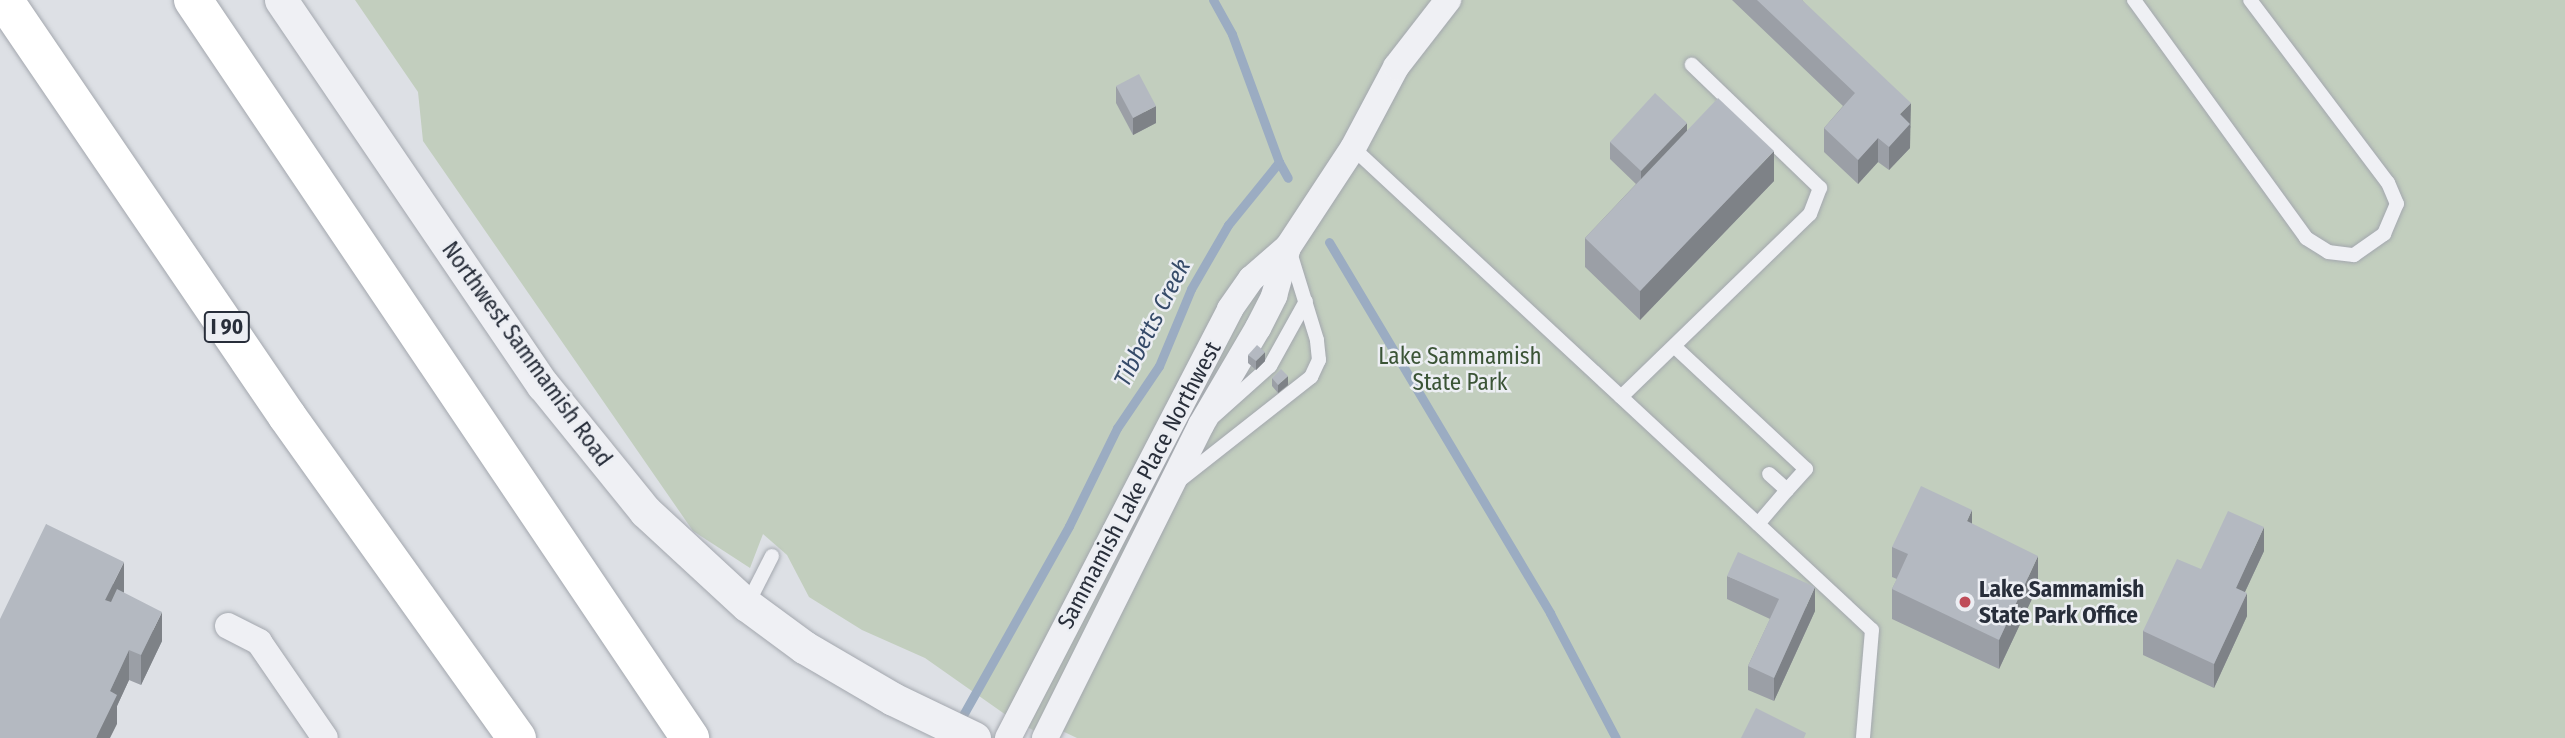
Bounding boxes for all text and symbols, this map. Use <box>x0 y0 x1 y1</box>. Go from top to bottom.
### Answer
street label: Northwest Sammamish Road <box>436 236 618 472</box>
water label: Tibbetts Creek <box>1109 255 1197 391</box>
road number: I 90 <box>202 310 252 344</box>
street label: Sammamish Lake Place Northwest <box>1051 337 1227 633</box>
park label: Lake Sammamish State Park <box>1378 342 1542 396</box>
place label: Lake Sammamish State Park Office <box>1979 575 2144 629</box>
marker: Lake Sammamish State Park Office <box>1957 594 1973 610</box>

